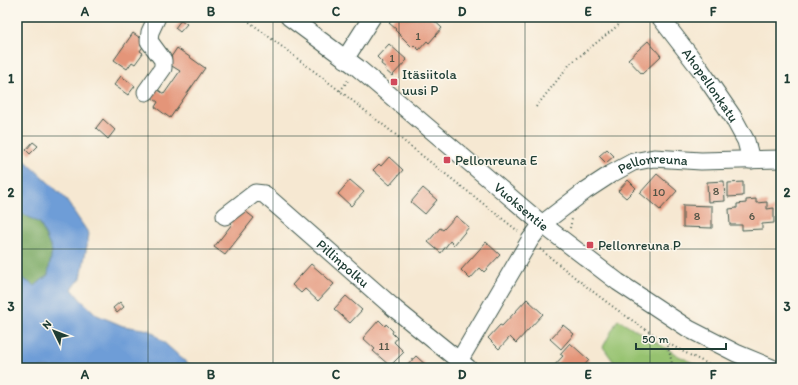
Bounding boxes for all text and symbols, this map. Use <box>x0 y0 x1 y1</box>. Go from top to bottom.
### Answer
text: A <box>80 4 90 19</box>
text: B <box>207 4 216 19</box>
text: C <box>332 4 341 19</box>
text: D <box>458 4 467 19</box>
text: E <box>584 4 592 19</box>
text: F <box>710 4 717 19</box>
house number: 1 <box>415 29 421 43</box>
street label: Ahopellonkatu <box>679 45 743 126</box>
house number: 1 <box>389 51 395 65</box>
place label: Itäsiitola uusi P <box>402 66 458 99</box>
text: 1 <box>8 71 14 86</box>
text: 1 <box>784 71 790 86</box>
marker: Itäsiitola uusi P <box>389 77 399 87</box>
street label: Pellonreuna <box>614 149 688 177</box>
place label: Pellonreuna E <box>455 152 538 169</box>
marker: Pellonreuna E <box>442 155 452 165</box>
street label: Vuoksentie <box>490 178 553 235</box>
house number: 8 <box>713 184 720 198</box>
text: 2 <box>8 185 15 200</box>
house number: 10 <box>653 185 665 199</box>
text: 2 <box>784 185 791 200</box>
house number: 8 <box>694 209 701 223</box>
house number: 6 <box>749 209 755 223</box>
street label: Pillinpolku <box>313 236 373 291</box>
place label: Pellonreuna P <box>598 237 681 254</box>
marker: Pellonreuna P <box>585 240 595 250</box>
text: 3 <box>7 299 15 314</box>
text: 3 <box>783 299 791 314</box>
north arrow <box>34 311 74 351</box>
text: N <box>40 317 54 332</box>
scale bar <box>636 325 726 351</box>
text: 50 m <box>642 332 668 346</box>
house number: 11 <box>378 339 390 353</box>
text: A <box>80 367 90 382</box>
text: B <box>207 367 216 382</box>
text: C <box>332 367 341 382</box>
text: D <box>458 367 467 382</box>
text: E <box>584 367 592 382</box>
text: F <box>710 367 717 382</box>

